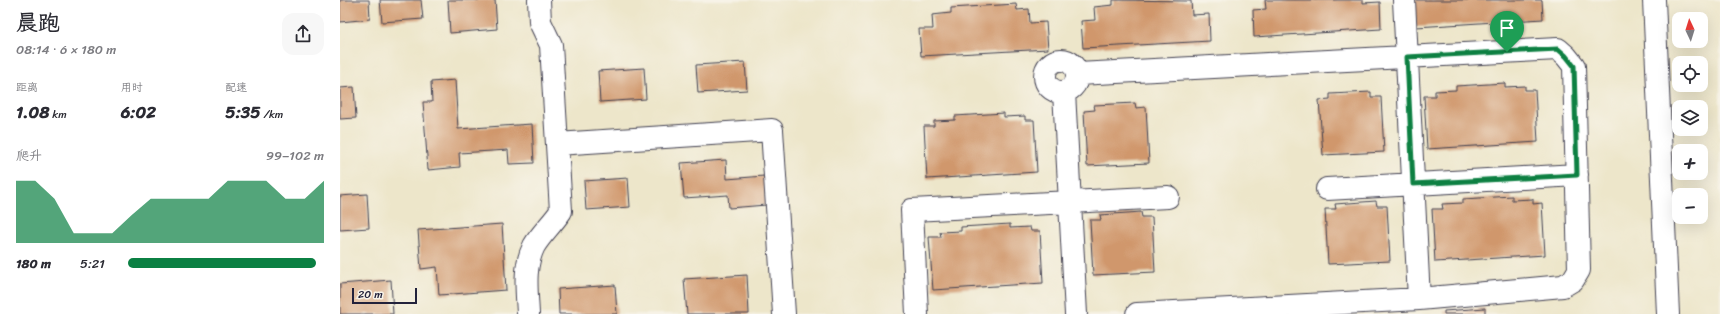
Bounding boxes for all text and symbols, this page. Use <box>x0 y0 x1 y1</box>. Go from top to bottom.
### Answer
text: 晨跑 <box>16 3 60 42</box>
pin <box>1490 11 1524 52</box>
north arrow <box>1672 12 1708 48</box>
map controls <box>1672 12 1708 224</box>
button: share <box>282 13 324 55</box>
icon: arrive <box>1496 17 1518 39</box>
text: 08:14 · 6 × 180 m <box>16 38 116 61</box>
button: locate <box>1672 56 1708 92</box>
text: 距离 <box>16 78 38 97</box>
text: 用时 <box>121 78 143 97</box>
text: 配速 <box>225 78 247 97</box>
text: 1.08 <box>16 97 49 127</box>
text: 6:02 <box>121 97 156 127</box>
text: 5:35 <box>225 97 261 127</box>
button: layers <box>1672 100 1708 136</box>
text: km <box>49 105 67 124</box>
text: /km <box>261 105 283 124</box>
text: 爬升 <box>16 144 42 167</box>
text: 99–102 m <box>266 144 324 167</box>
button: + <box>1672 144 1708 180</box>
button: − <box>1672 188 1708 224</box>
text: 180 m <box>16 252 51 275</box>
text: 5:21 <box>80 252 105 275</box>
text: 20 m <box>358 285 383 304</box>
scale bar <box>352 286 417 305</box>

